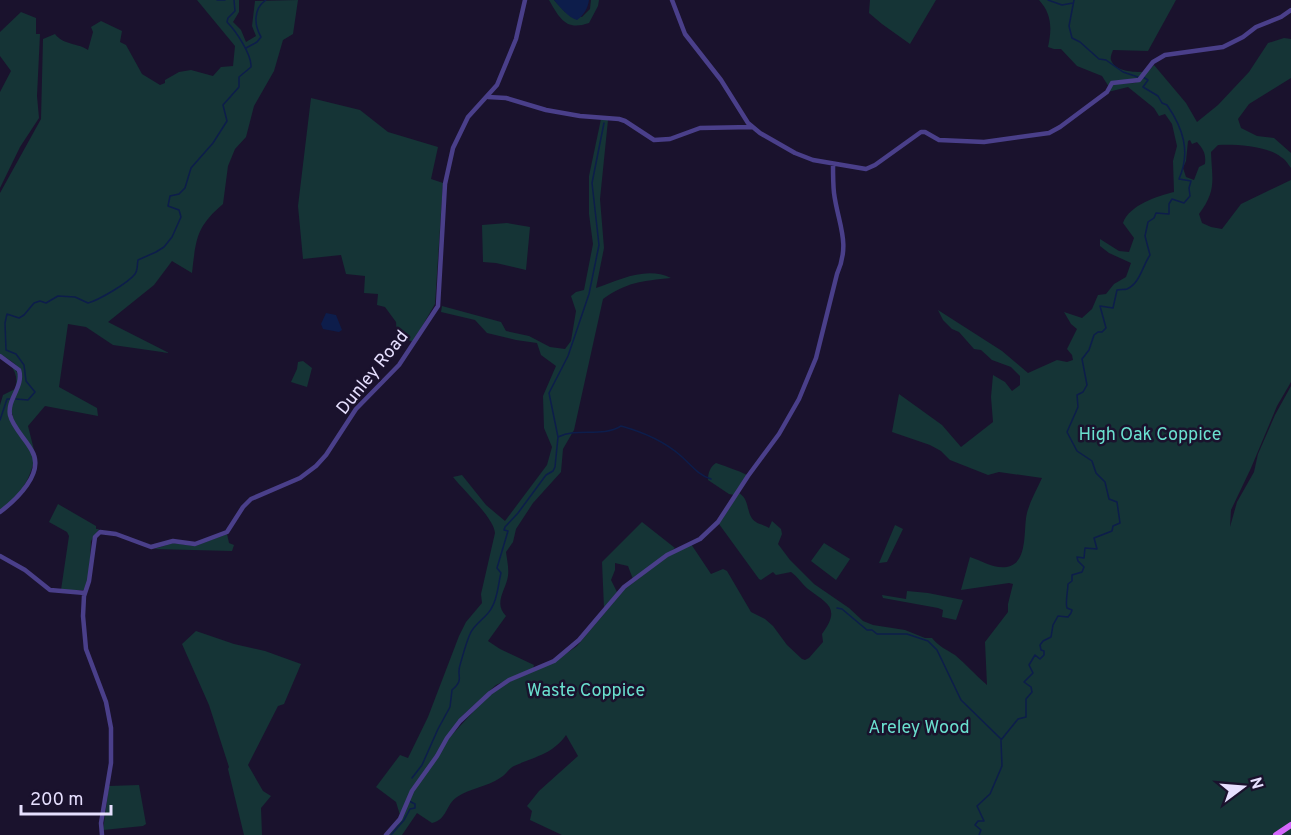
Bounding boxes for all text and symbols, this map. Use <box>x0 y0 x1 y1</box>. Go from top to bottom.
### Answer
street label: Dunley Road <box>332 326 414 420</box>
park label: High Oak Coppice <box>1078 424 1222 447</box>
park label: Waste Coppice <box>527 680 645 703</box>
park label: Areley Wood <box>868 717 970 740</box>
north arrow <box>1213 757 1273 817</box>
text: N <box>1244 775 1267 792</box>
scale bar <box>21 778 111 816</box>
text: 200 m <box>30 789 83 812</box>

